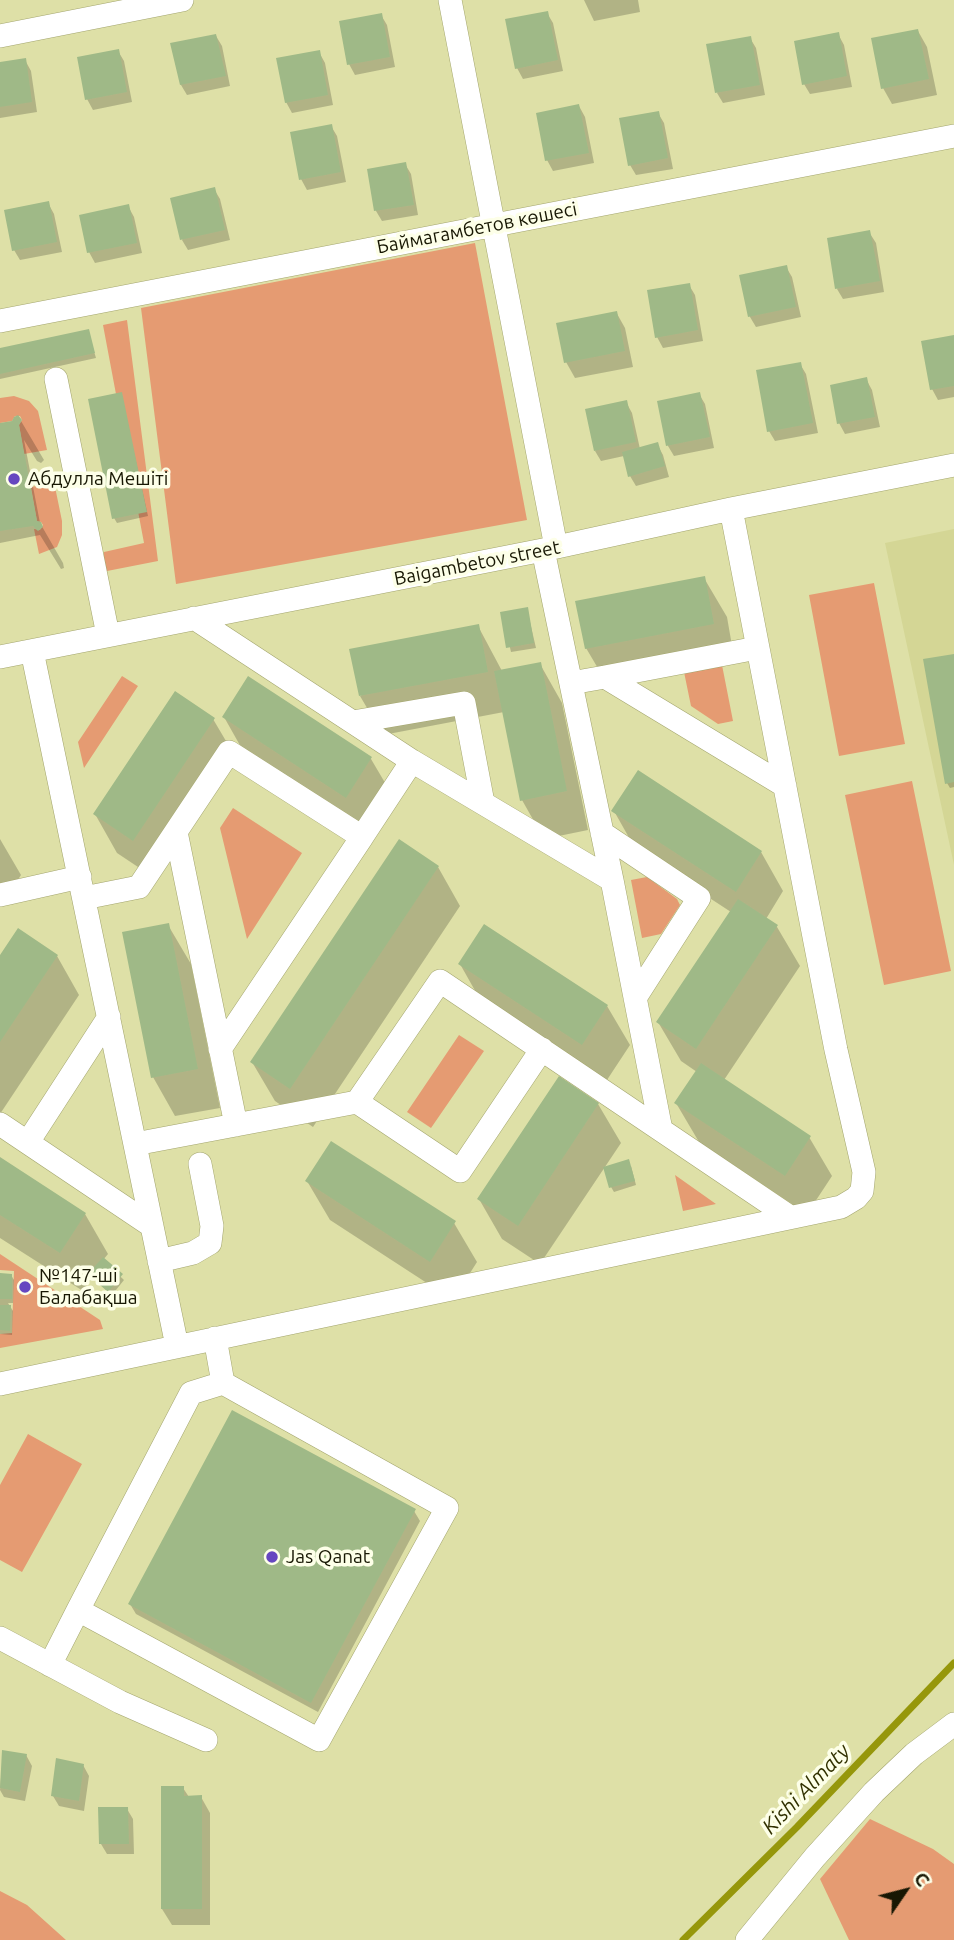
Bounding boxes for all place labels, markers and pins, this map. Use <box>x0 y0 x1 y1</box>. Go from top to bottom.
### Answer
place label: Абдулла Мешіті <box>28 468 168 490</box>
marker: Абдулла Мешіті <box>6 471 22 487</box>
place label: №147-ші Балабақша <box>39 1265 138 1309</box>
marker: №147-ші Балабақша <box>17 1279 33 1295</box>
place label: Jas Qanat <box>286 1546 370 1568</box>
marker: Jas Qanat <box>264 1549 280 1565</box>

